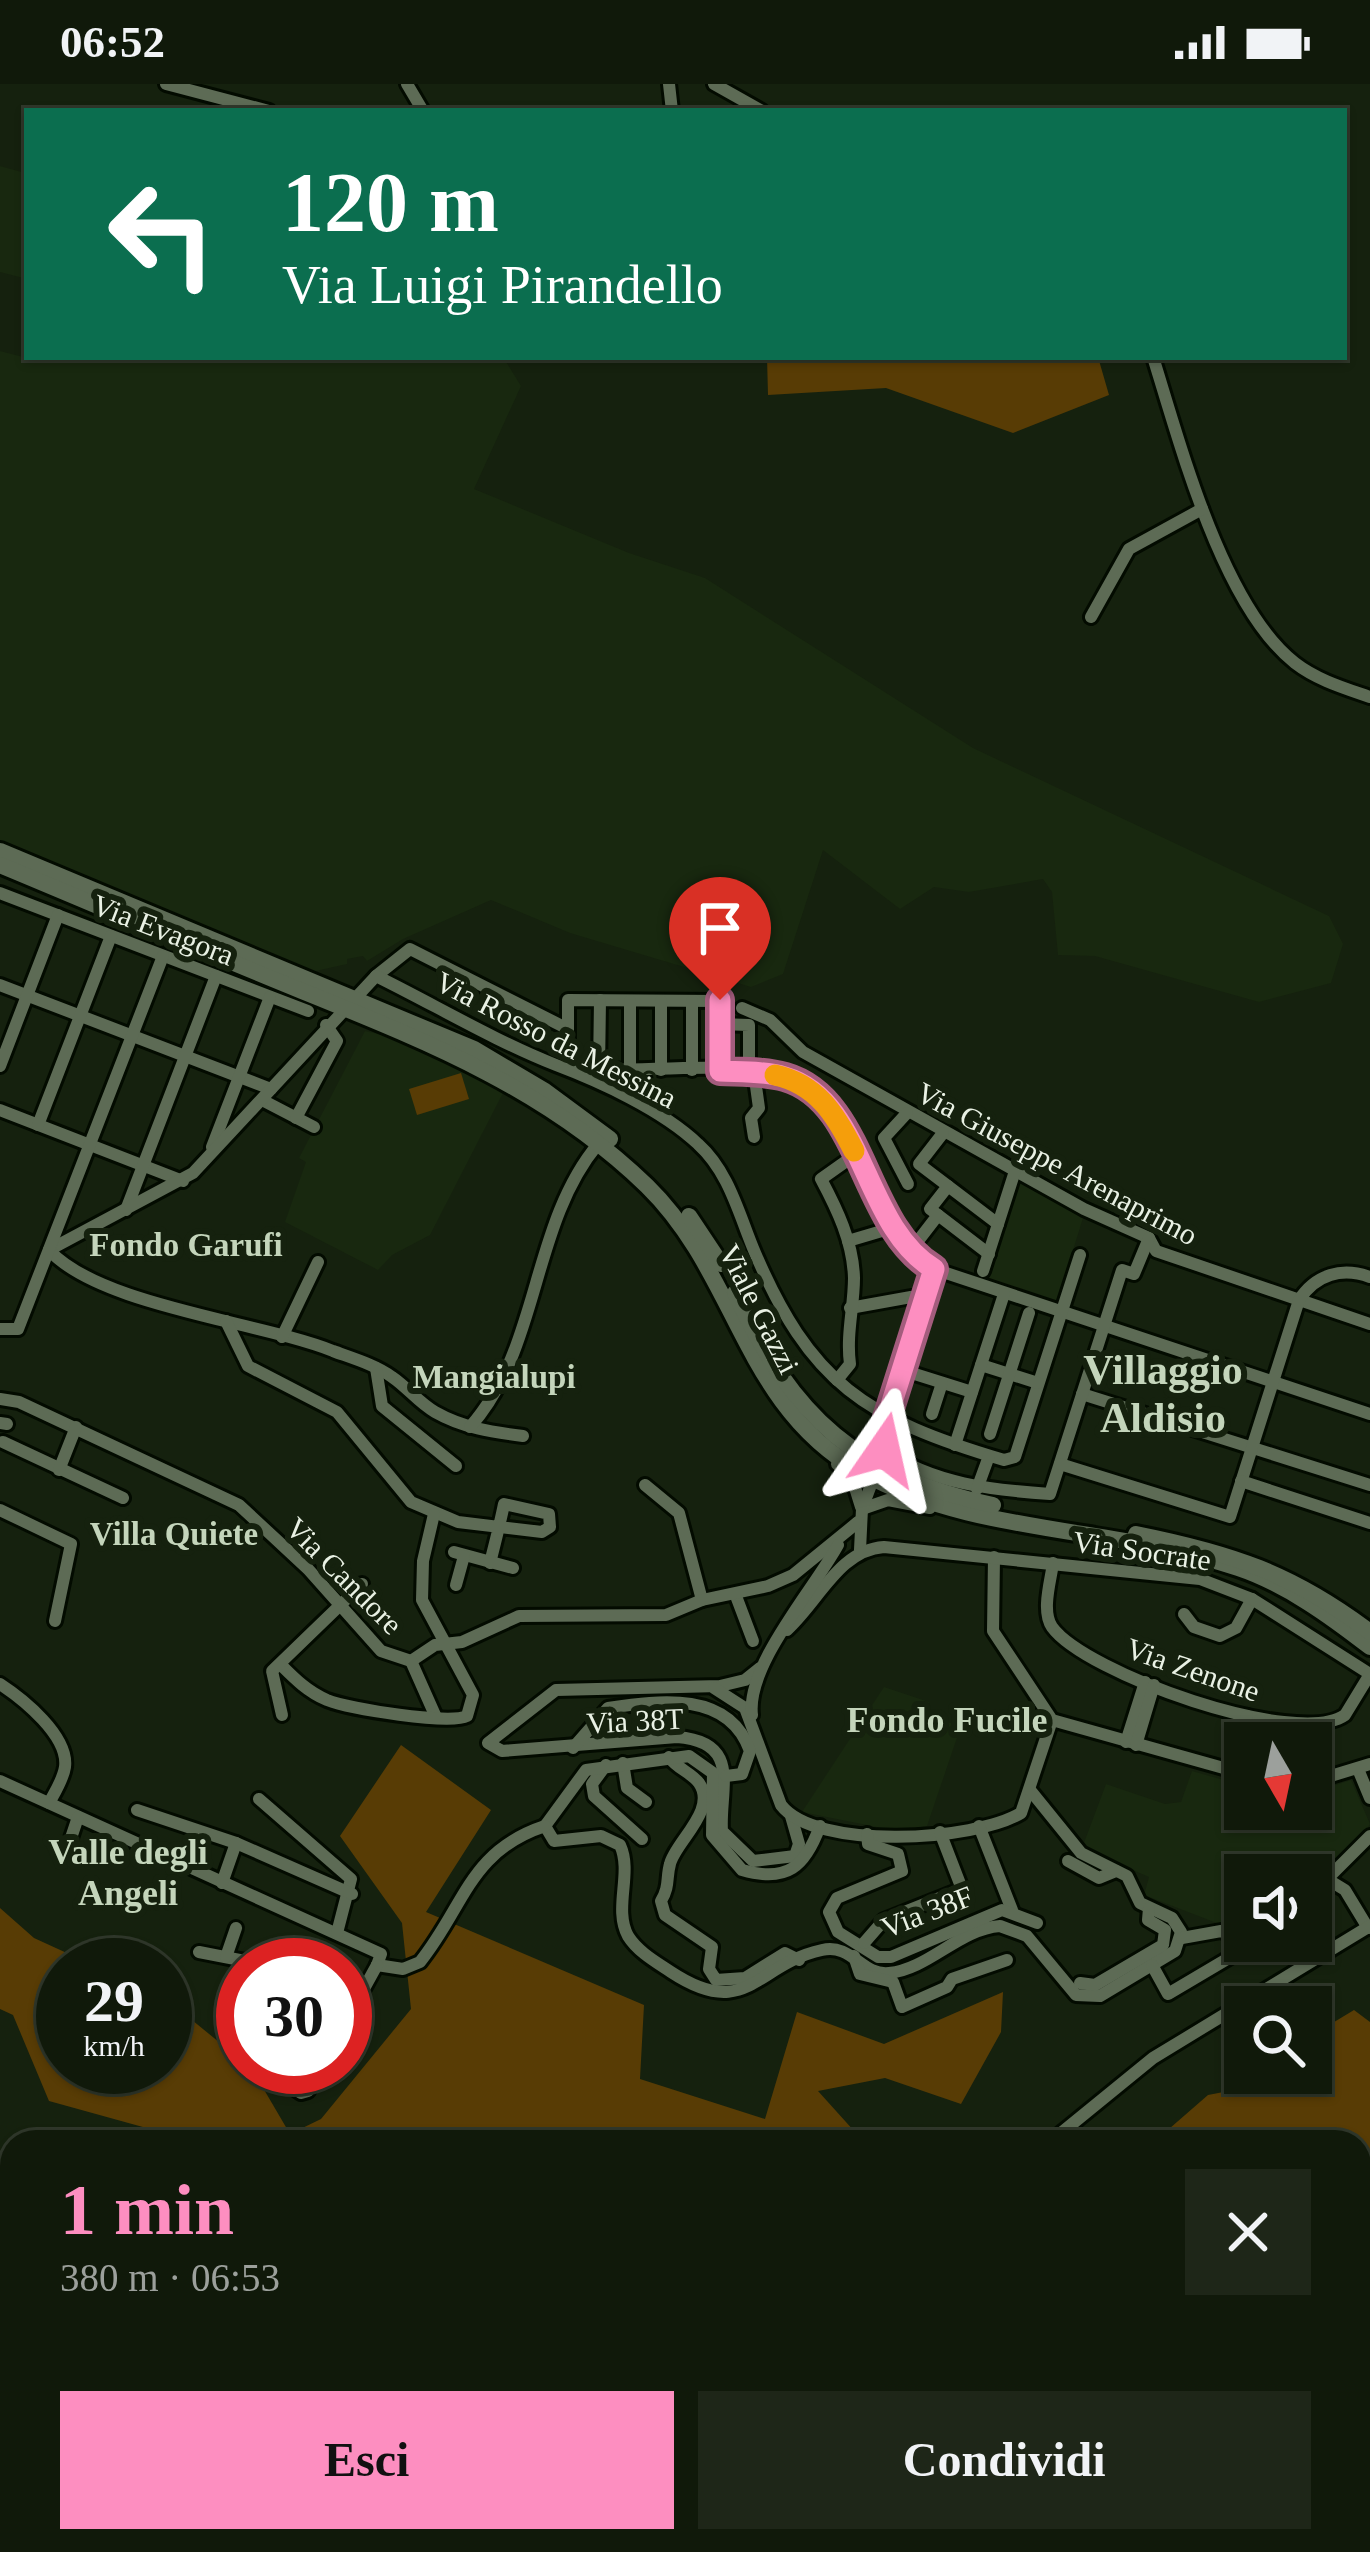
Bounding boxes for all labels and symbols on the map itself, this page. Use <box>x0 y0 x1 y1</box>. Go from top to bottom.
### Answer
pin <box>669 877 771 1000</box>
street label: Via Evagora <box>88 887 239 972</box>
street label: Via Rosso da Messina <box>430 965 682 1115</box>
street label: Via Giuseppe Arenaprimo <box>911 1075 1203 1252</box>
district label: Fondo Garufi <box>89 1227 283 1263</box>
street label: Viale Gazzi <box>713 1239 806 1379</box>
district label: Villaggio Aldisio <box>1083 1347 1243 1441</box>
district label: Mangialupi <box>412 1359 576 1395</box>
position arrow <box>821 1387 947 1513</box>
street label: Via Candore <box>279 1511 409 1641</box>
district label: Villa Quiete <box>90 1516 258 1552</box>
street label: Via Socrate <box>1071 1524 1213 1577</box>
street label: Via Zenone <box>1122 1631 1264 1708</box>
district label: Fondo Fucile <box>846 1700 1048 1740</box>
street label: Via 38T <box>586 1701 684 1740</box>
north arrow <box>1224 1722 1332 1830</box>
district label: Valle degli Angeli <box>48 1832 208 1913</box>
street label: Via 38F <box>876 1879 977 1944</box>
speed limit sign: 30 <box>216 1938 372 2094</box>

